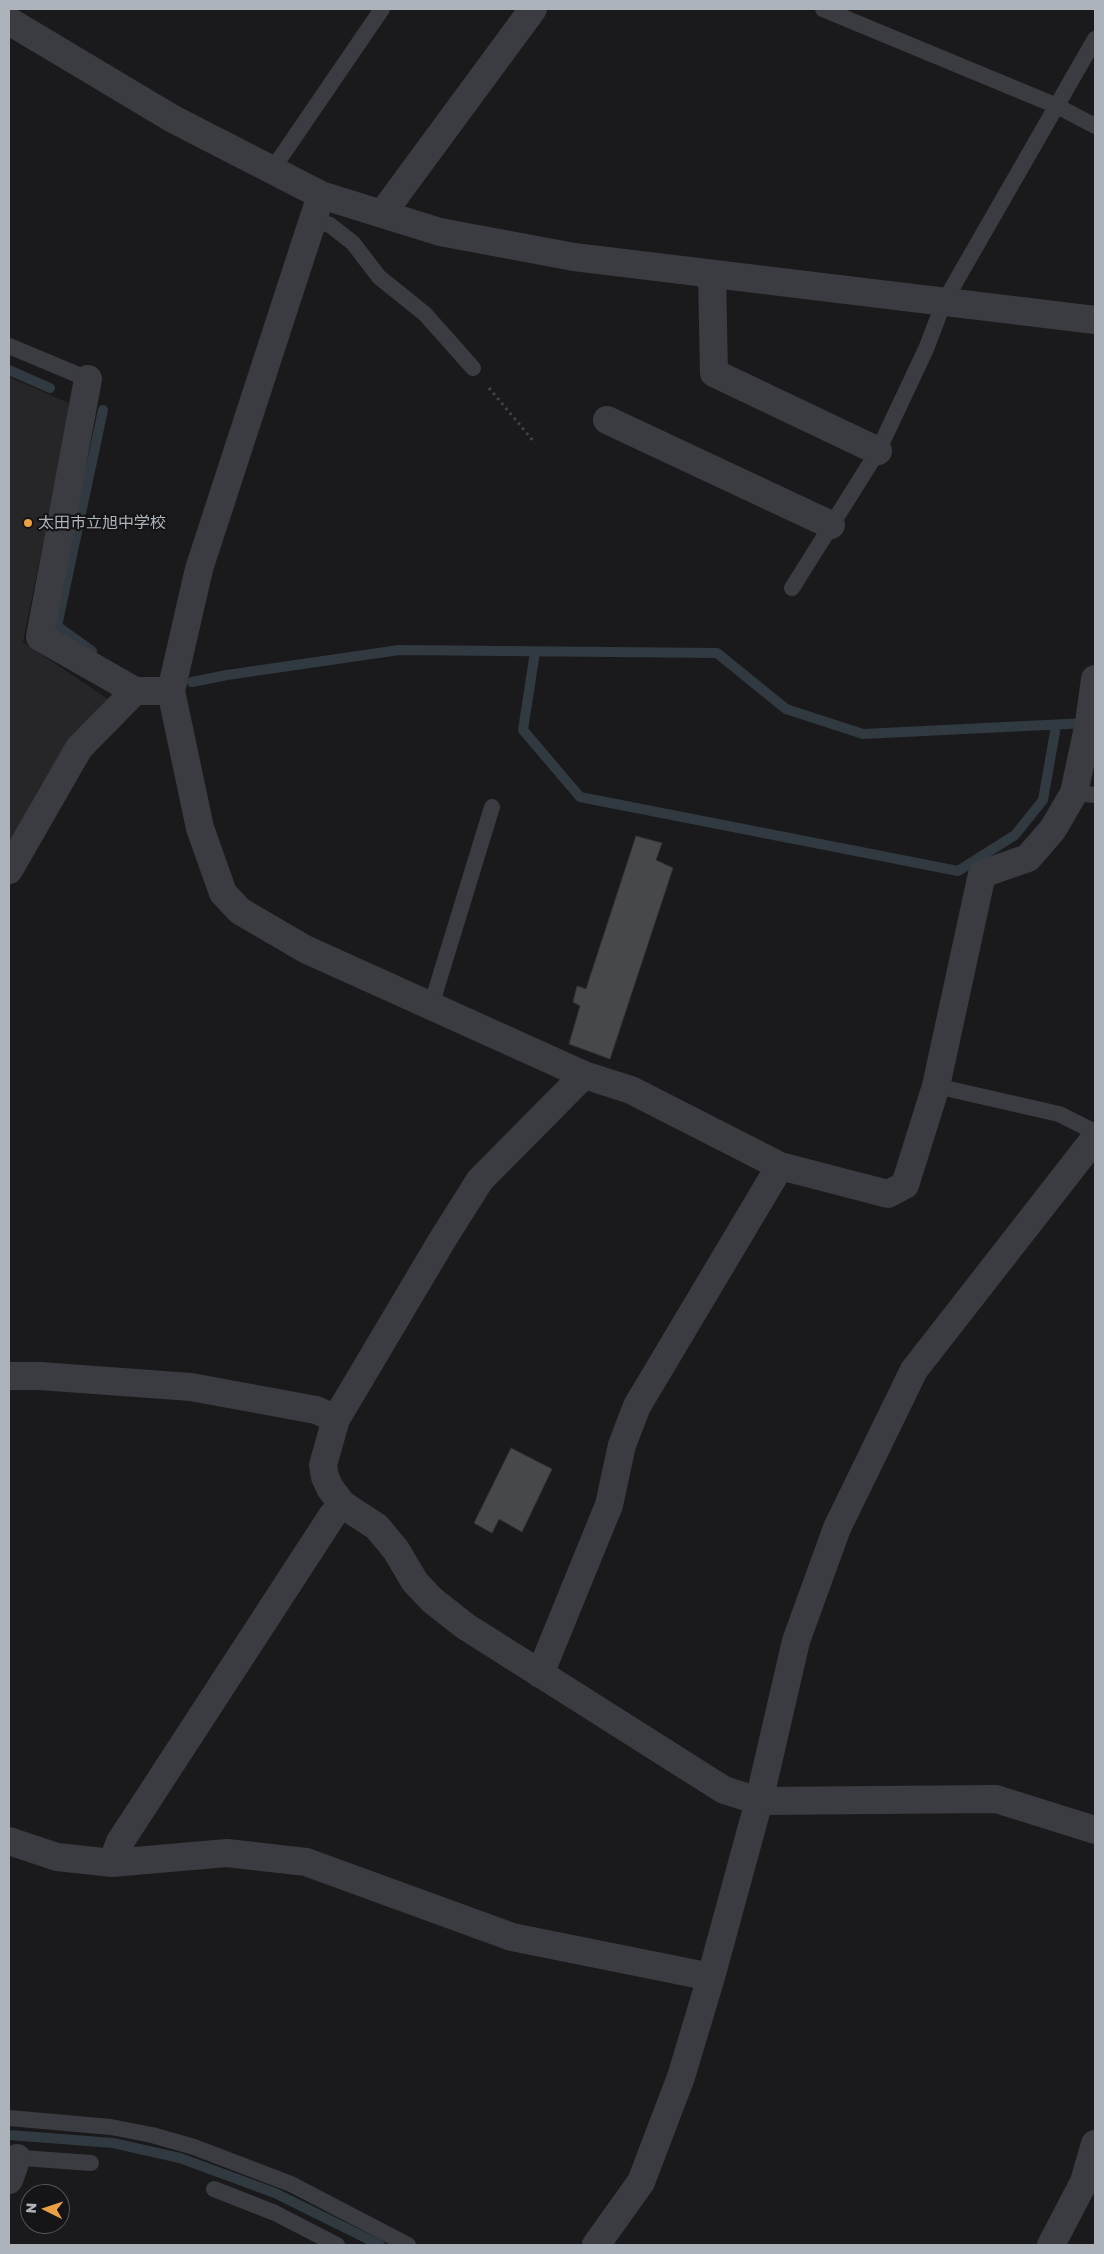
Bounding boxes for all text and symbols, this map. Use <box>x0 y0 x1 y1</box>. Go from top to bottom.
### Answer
place label: 太田市立旭中学校 <box>38 513 166 533</box>
marker: 太田市立旭中学校 <box>22 517 34 529</box>
north arrow <box>20 2184 70 2234</box>
text: N <box>22 2202 39 2214</box>

